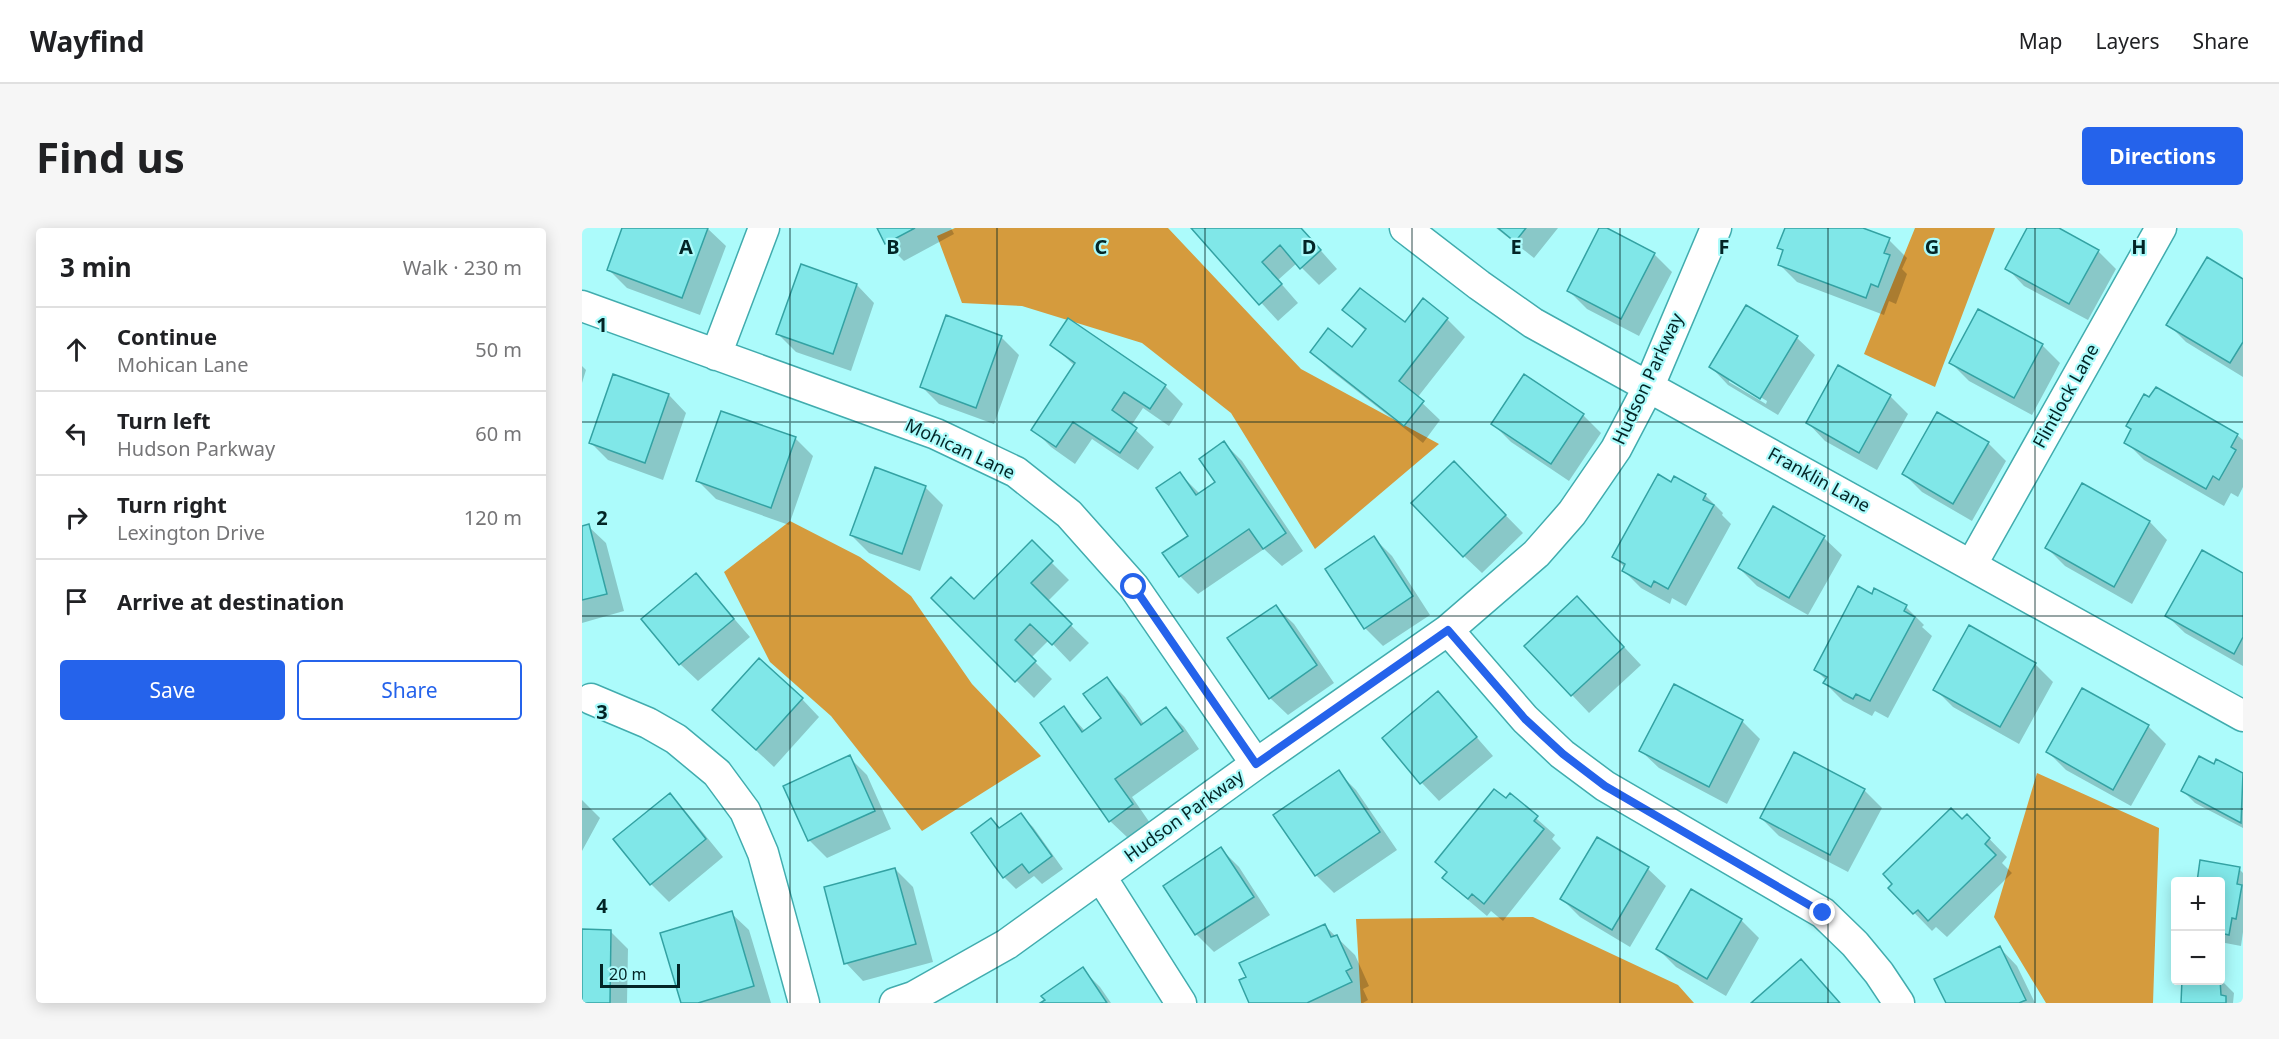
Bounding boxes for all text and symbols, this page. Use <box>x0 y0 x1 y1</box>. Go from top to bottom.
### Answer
text: Wayfind <box>30 22 144 60</box>
text: Map <box>2019 27 2063 55</box>
text: Layers <box>2096 27 2160 55</box>
text: Share <box>2193 27 2249 55</box>
button: Directions <box>2082 127 2243 185</box>
text: Find us <box>36 128 185 185</box>
text: A <box>679 233 693 260</box>
text: B <box>886 233 900 260</box>
text: C <box>1095 233 1108 260</box>
text: D <box>1302 233 1316 260</box>
text: E <box>1510 233 1522 260</box>
text: F <box>1719 233 1729 260</box>
text: G <box>1925 233 1939 260</box>
text: H <box>2131 233 2147 260</box>
text: 3 min <box>60 249 132 285</box>
text: Walk · 230 m <box>403 254 522 281</box>
street label: Hudson Parkway <box>1606 308 1688 448</box>
text: 1 <box>596 311 608 338</box>
text: Continue <box>117 321 217 351</box>
icon: ahead <box>60 333 93 366</box>
text: 50 m <box>475 336 522 363</box>
street label: Flintlock Lane <box>2027 339 2104 452</box>
text: Mohican Lane <box>117 351 248 378</box>
text: Turn left <box>117 405 211 435</box>
street label: Mohican Lane <box>902 412 1019 484</box>
icon: left <box>60 417 93 450</box>
text: 60 m <box>475 420 522 447</box>
text: Hudson Parkway <box>117 435 275 462</box>
street label: Franklin Lane <box>1764 441 1875 517</box>
text: Turn right <box>117 489 227 519</box>
icon: right <box>60 501 93 534</box>
text: 120 m <box>464 504 522 531</box>
text: 2 <box>596 504 608 531</box>
text: Lexington Drive <box>117 519 265 546</box>
route start <box>1120 573 1146 599</box>
icon: arrive <box>60 585 93 618</box>
text: Arrive at destination <box>117 586 344 616</box>
button: Save <box>60 660 285 720</box>
button: Share <box>297 660 522 720</box>
text: 3 <box>596 698 608 725</box>
street label: Hudson Parkway <box>1119 763 1249 867</box>
map controls <box>2171 877 2225 985</box>
button: + <box>2171 877 2225 931</box>
text: 4 <box>596 892 608 919</box>
route end <box>1809 899 1835 925</box>
button: − <box>2171 931 2225 985</box>
scale bar <box>600 961 680 988</box>
text: 20 m <box>609 963 646 985</box>

